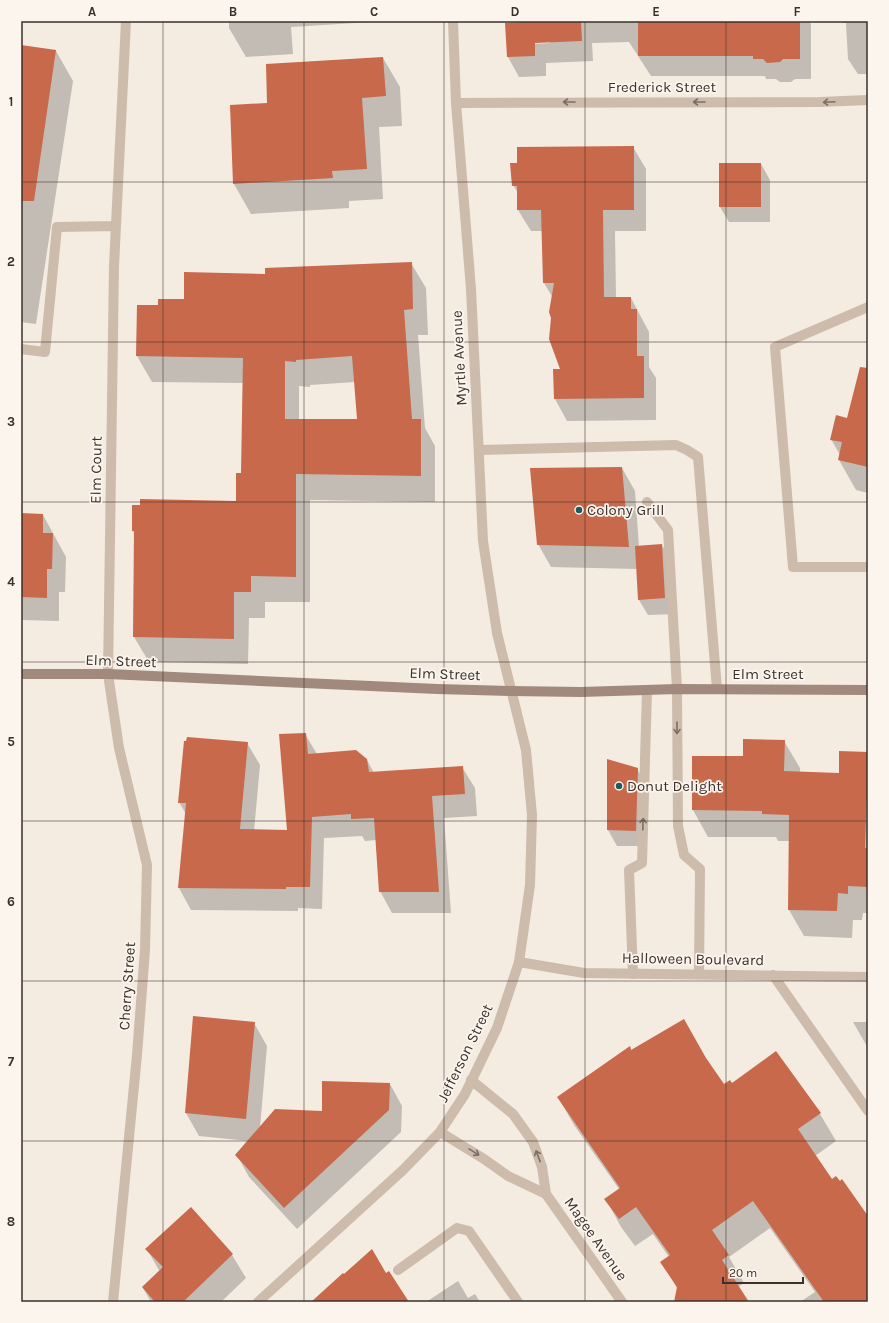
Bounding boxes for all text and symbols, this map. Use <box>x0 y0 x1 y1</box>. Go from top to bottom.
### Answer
text: A <box>88 4 96 19</box>
text: B <box>229 4 237 19</box>
text: C <box>370 4 378 19</box>
text: D <box>511 4 520 19</box>
text: E <box>652 4 660 19</box>
text: F <box>793 4 801 19</box>
street label: Frederick Street <box>608 78 717 96</box>
text: 1 <box>9 94 13 109</box>
one-way arrow <box>693 98 706 106</box>
one-way arrow <box>823 98 836 105</box>
one-way arrow <box>563 99 576 106</box>
text: 2 <box>7 254 15 269</box>
street label: Myrtle Avenue <box>448 310 470 406</box>
text: 3 <box>7 414 15 429</box>
street label: Elm Court <box>86 436 106 504</box>
place label: Colony Grill <box>587 501 664 519</box>
marker: Colony Grill <box>574 505 584 515</box>
text: 4 <box>7 574 15 589</box>
street label: Elm Street <box>85 651 157 671</box>
street label: Elm Street <box>409 664 481 684</box>
street label: Elm Street <box>732 665 804 683</box>
one-way arrow <box>673 721 681 734</box>
text: 5 <box>7 734 15 749</box>
place label: Donut Delight <box>627 777 722 795</box>
marker: Donut Delight <box>614 781 624 791</box>
one-way arrow <box>639 818 647 831</box>
text: 6 <box>7 894 15 909</box>
street label: Cherry Street <box>115 941 139 1031</box>
street label: Halloween Boulevard <box>622 949 764 969</box>
street label: Jefferson Street <box>433 1001 497 1105</box>
text: 7 <box>8 1054 15 1069</box>
one-way arrow <box>468 1149 480 1157</box>
one-way arrow <box>534 1151 542 1163</box>
street label: Magee Avenue <box>561 1194 631 1284</box>
text: 8 <box>7 1214 15 1229</box>
scale bar <box>723 1259 803 1285</box>
text: 20 m <box>729 1266 757 1280</box>

